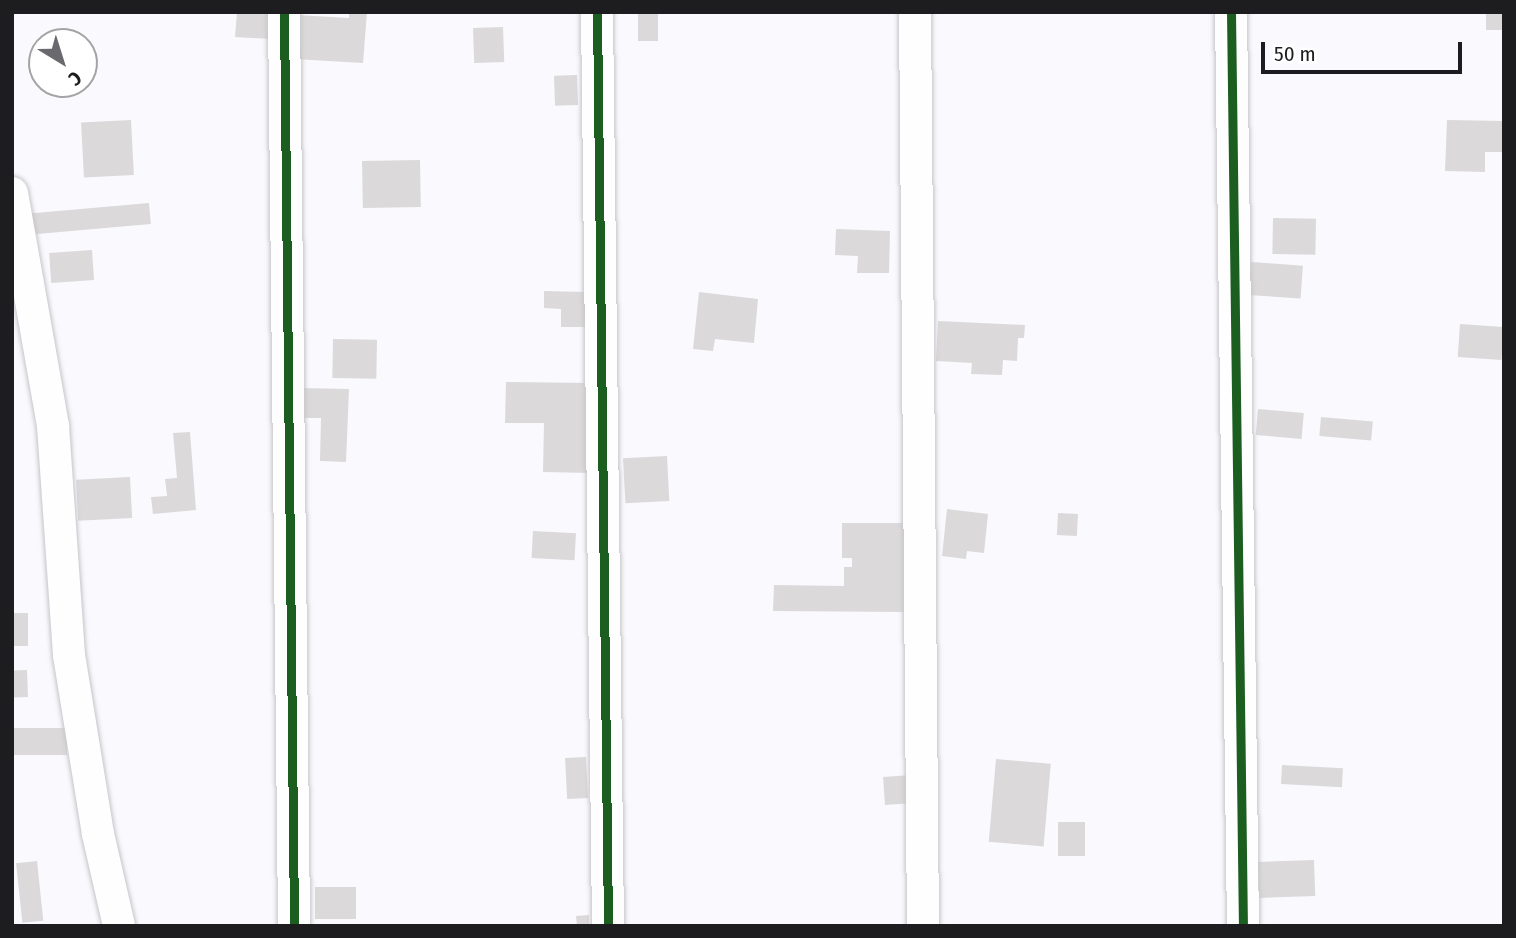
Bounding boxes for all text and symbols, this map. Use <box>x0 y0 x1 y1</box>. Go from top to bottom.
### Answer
north arrow <box>28 28 98 98</box>
scale bar <box>1264 28 1465 72</box>
text: 50 m <box>1274 41 1316 67</box>
text: С <box>64 66 86 90</box>

